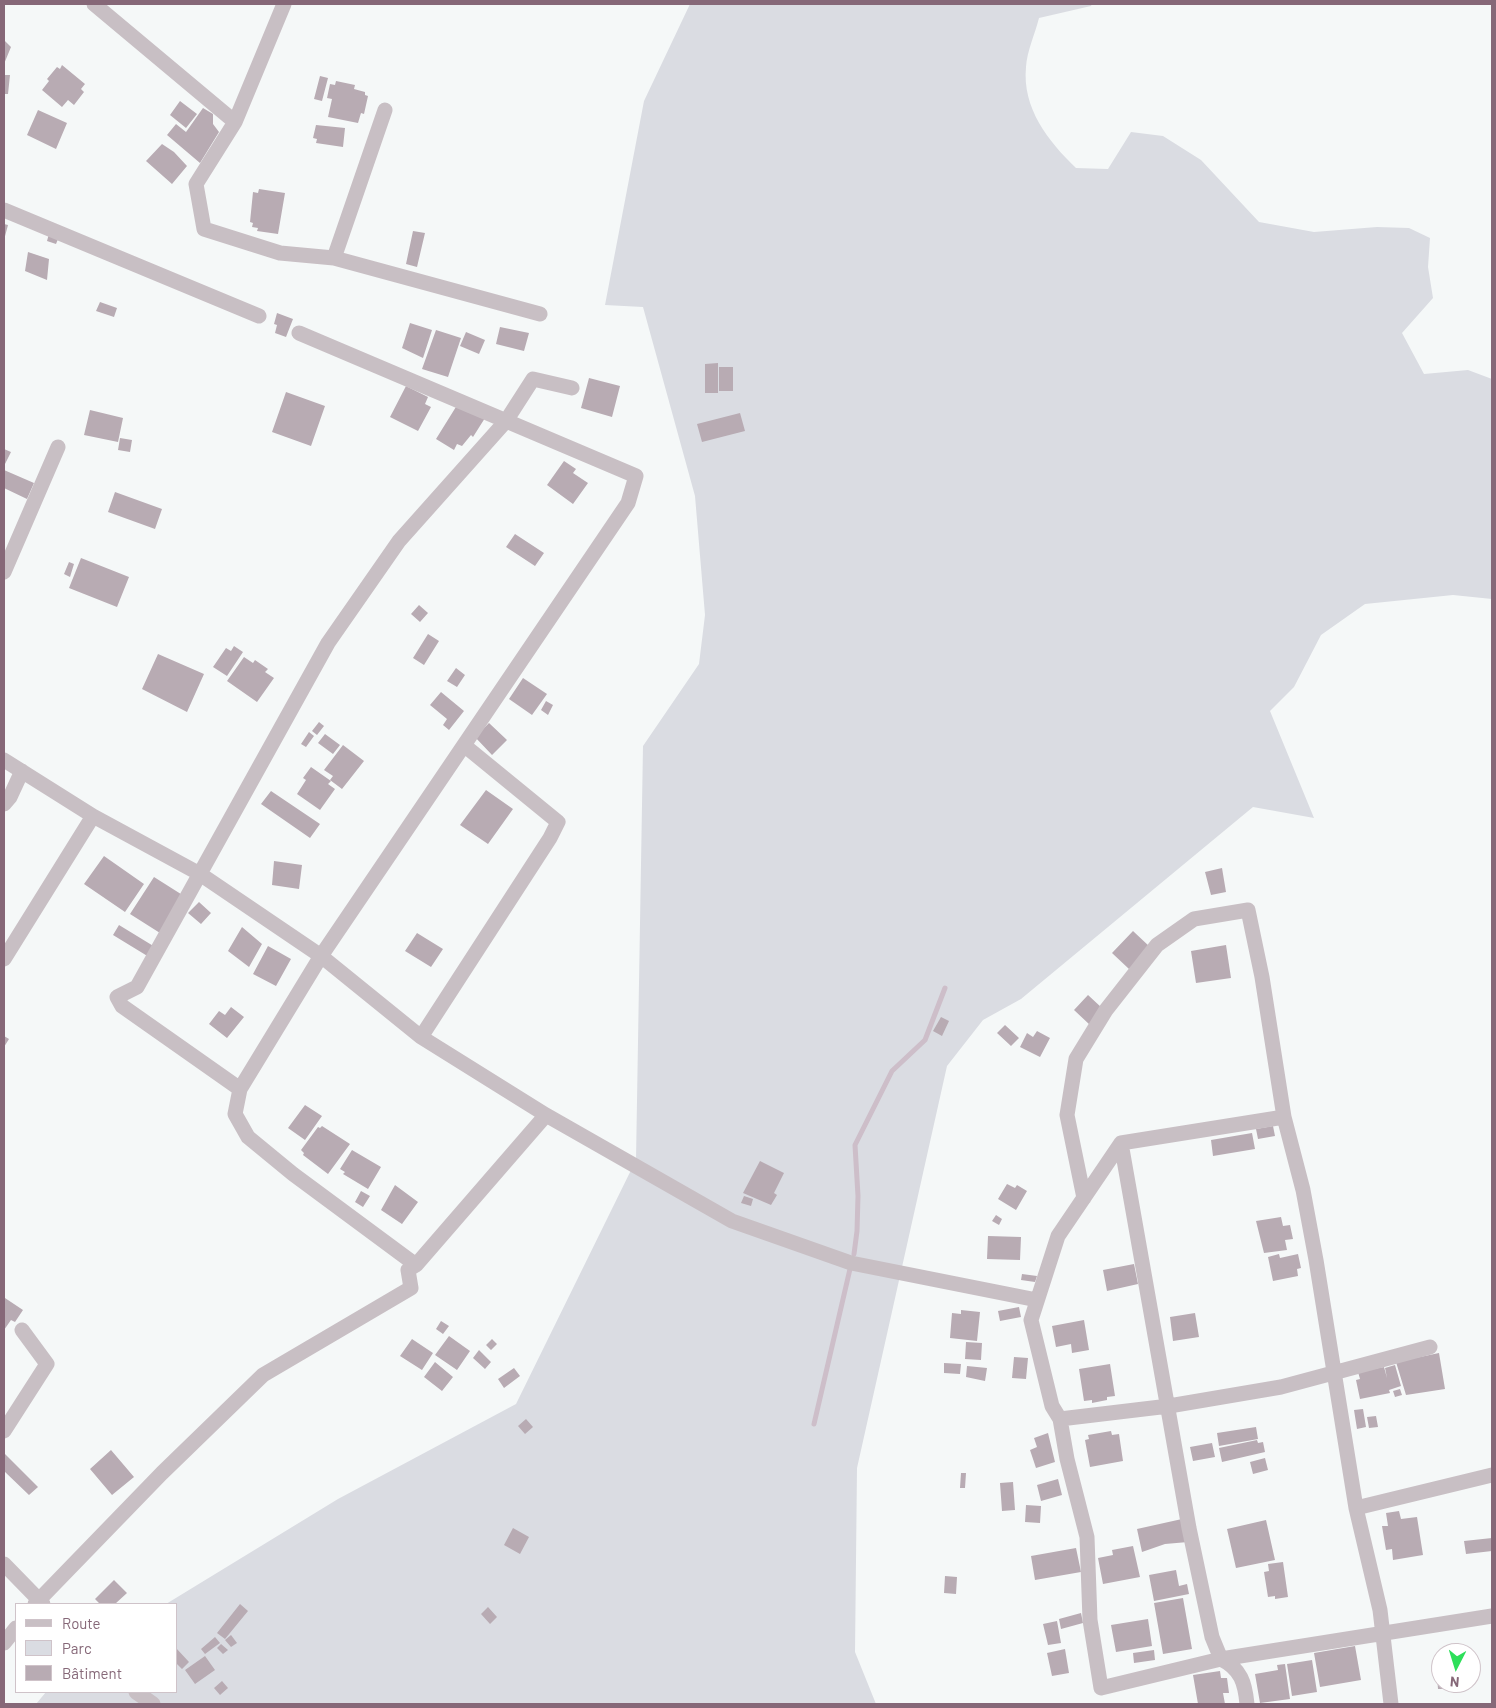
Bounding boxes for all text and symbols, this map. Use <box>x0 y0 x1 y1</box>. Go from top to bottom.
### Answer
legend <box>15 1603 178 1693</box>
text: Route <box>62 1614 101 1632</box>
text: Parc <box>62 1639 92 1657</box>
north arrow <box>1431 1643 1481 1693</box>
text: Bâtiment <box>62 1664 122 1682</box>
text: N <box>1449 1674 1460 1691</box>

